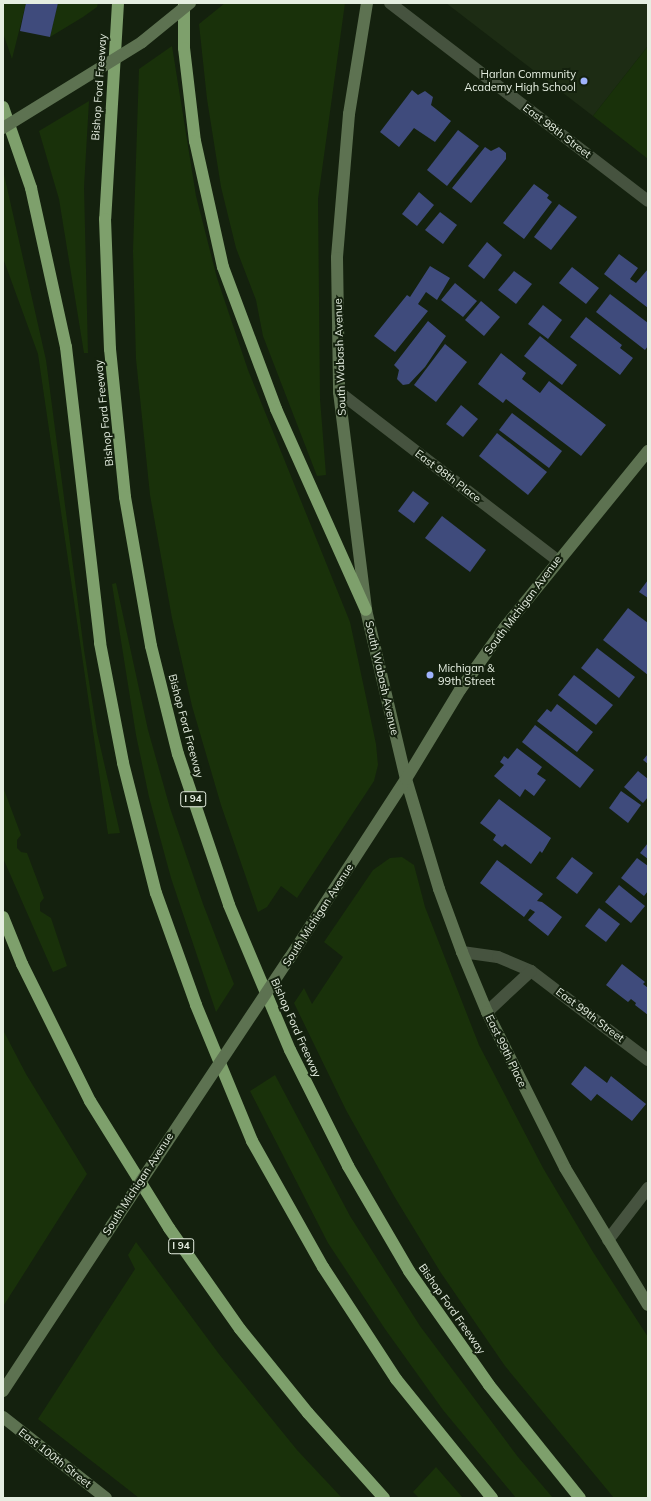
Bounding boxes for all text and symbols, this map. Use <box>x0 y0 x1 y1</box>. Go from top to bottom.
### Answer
street label: Bishop Ford Freeway <box>89 33 109 141</box>
place label: Harlan Community Academy High School <box>464 68 576 94</box>
marker: Harlan Community Academy High School <box>579 76 589 86</box>
street label: East 98th Street <box>520 101 594 161</box>
street label: South Wabash Avenue <box>331 298 349 416</box>
street label: Bishop Ford Freeway <box>92 359 116 467</box>
street label: East 98th Place <box>412 447 484 505</box>
street label: South Michigan Avenue <box>482 553 564 657</box>
street label: South Wabash Avenue <box>362 619 402 737</box>
place label: Michigan & 99th Street <box>438 662 495 688</box>
marker: Michigan & 99th Street <box>425 670 435 680</box>
street label: Bishop Ford Freeway <box>166 673 206 779</box>
road number: I 94 <box>180 791 206 807</box>
street label: South Michigan Avenue <box>280 861 356 969</box>
street label: Bishop Ford Freeway <box>268 976 324 1080</box>
street label: East 99th Street <box>553 985 627 1045</box>
street label: East 99th Place <box>483 1013 529 1089</box>
street label: South Michigan Avenue <box>100 1130 176 1238</box>
road number: I 94 <box>168 1238 194 1254</box>
street label: Bishop Ford Freeway <box>416 1261 488 1357</box>
street label: East 100th Street <box>16 1426 94 1490</box>

